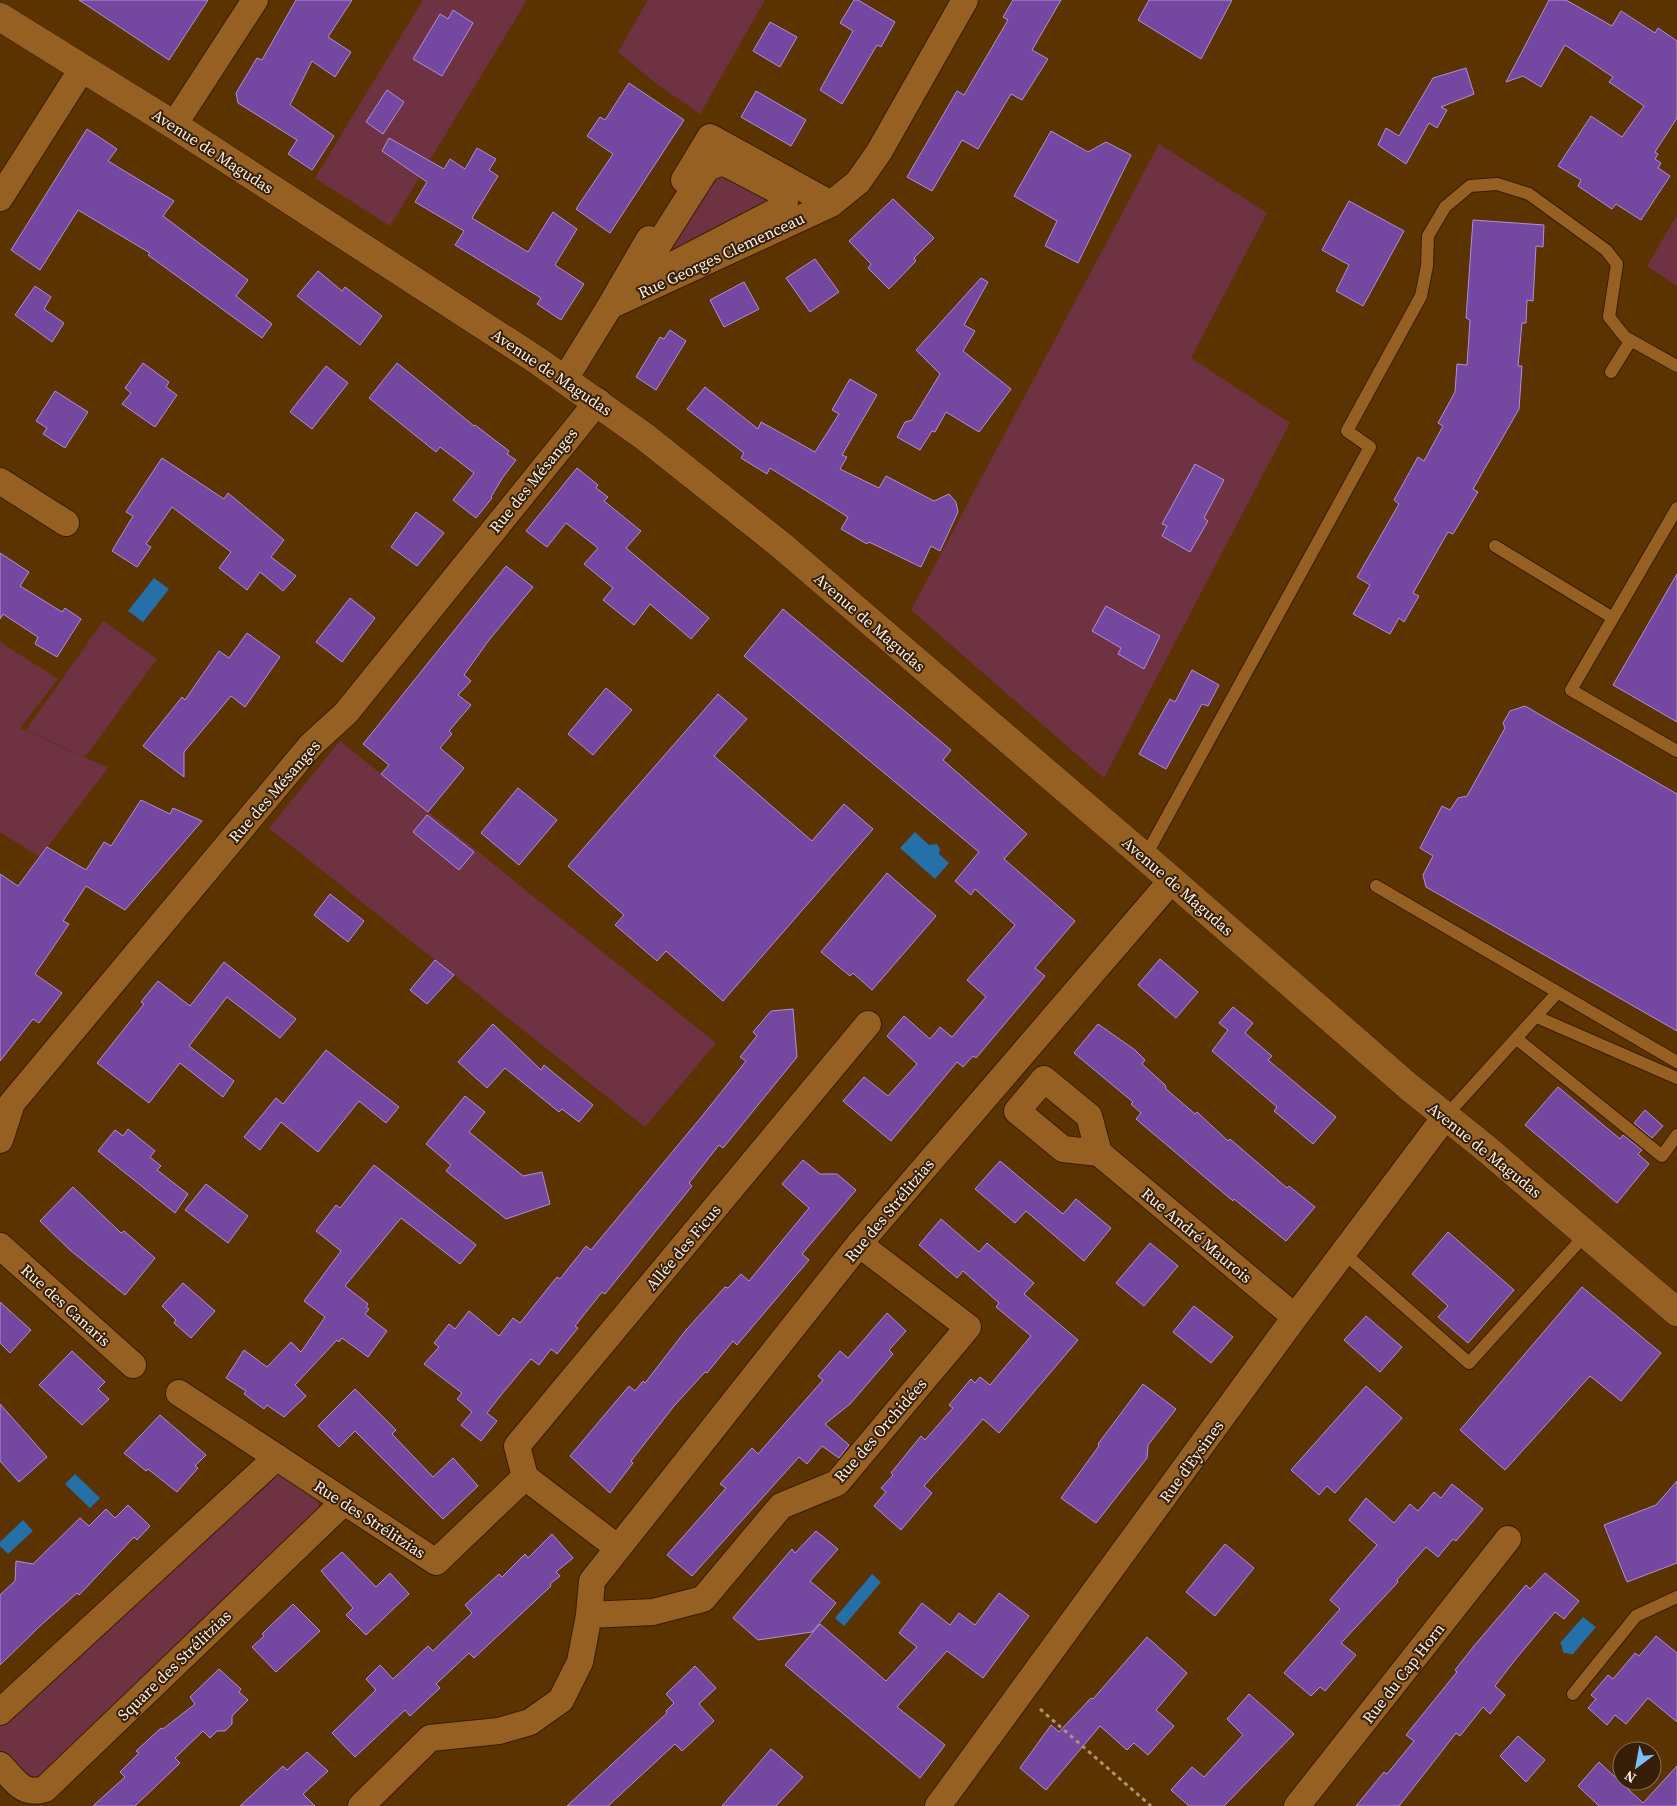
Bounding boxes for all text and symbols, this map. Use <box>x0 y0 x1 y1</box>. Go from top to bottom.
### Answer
street label: Avenue de Magudas <box>148 103 278 199</box>
street label: Rue Georges Clemenceau <box>634 207 808 303</box>
street label: Avenue de Magudas <box>487 324 617 421</box>
street label: Rue des Mésanges <box>484 423 582 537</box>
street label: Avenue de Magudas <box>810 568 930 677</box>
street label: Rue des Mésanges <box>223 735 325 847</box>
street label: Avenue de Magudas <box>1118 832 1238 941</box>
street label: Avenue de Magudas <box>1423 1097 1547 1203</box>
street label: Rue des Strélitzias <box>839 1154 939 1266</box>
street label: Rue André Maurois <box>1137 1182 1257 1288</box>
street label: Allée des Ficus <box>640 1199 726 1295</box>
street label: Rue des Canaris <box>16 1259 116 1351</box>
street label: Rue des Orchidées <box>829 1373 931 1487</box>
street label: Rue d'Eysines <box>1154 1415 1228 1507</box>
street label: Rue des Strélitzias <box>310 1475 430 1563</box>
street label: Square des Strélitzias <box>112 1605 236 1725</box>
street label: Rue du Cap Horn <box>1357 1618 1449 1728</box>
north arrow <box>1612 1741 1662 1791</box>
text: N <box>1620 1766 1640 1788</box>

